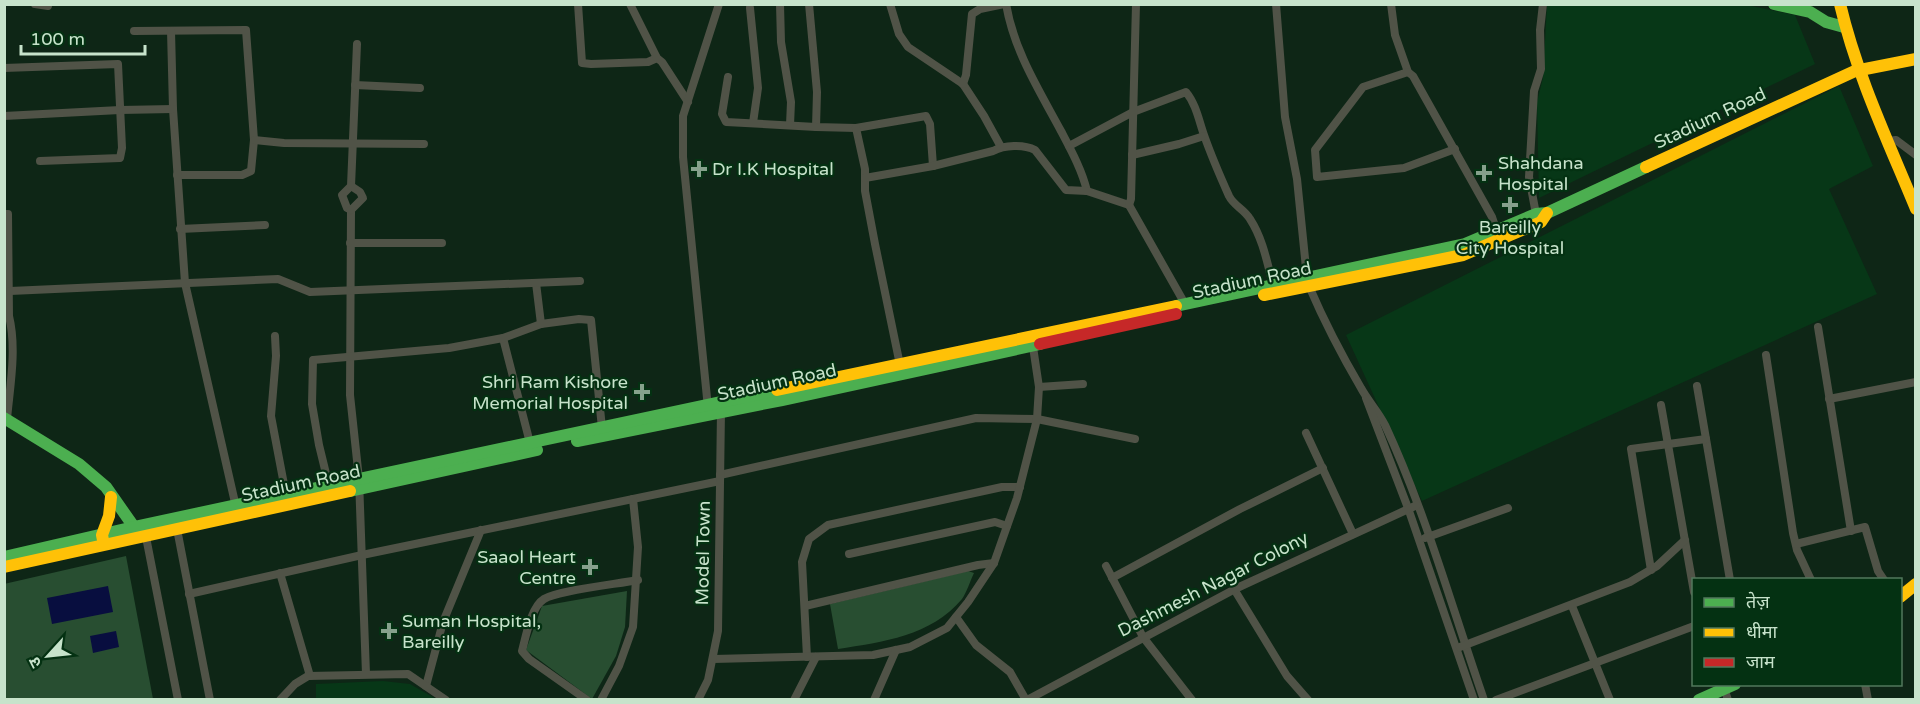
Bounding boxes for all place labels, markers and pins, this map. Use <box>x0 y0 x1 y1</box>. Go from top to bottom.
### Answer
place label: Shahdana Hospital <box>1498 152 1584 195</box>
place label: Dr I.K Hospital <box>712 158 834 180</box>
marker: Dr I.K Hospital <box>690 160 708 178</box>
marker: Shahdana Hospital <box>1475 164 1493 182</box>
marker: Bareilly City Hospital <box>1501 196 1519 214</box>
place label: Bareilly City Hospital <box>1456 216 1564 259</box>
place label: Shri Ram Kishore Memorial Hospital <box>472 371 628 414</box>
marker: Shri Ram Kishore Memorial Hospital <box>633 383 651 401</box>
place label: Saaol Heart Centre <box>477 546 576 589</box>
marker: Saaol Heart Centre <box>581 558 599 576</box>
place label: Suman Hospital, Bareilly <box>402 610 541 653</box>
marker: Suman Hospital, Bareilly <box>380 622 398 640</box>

